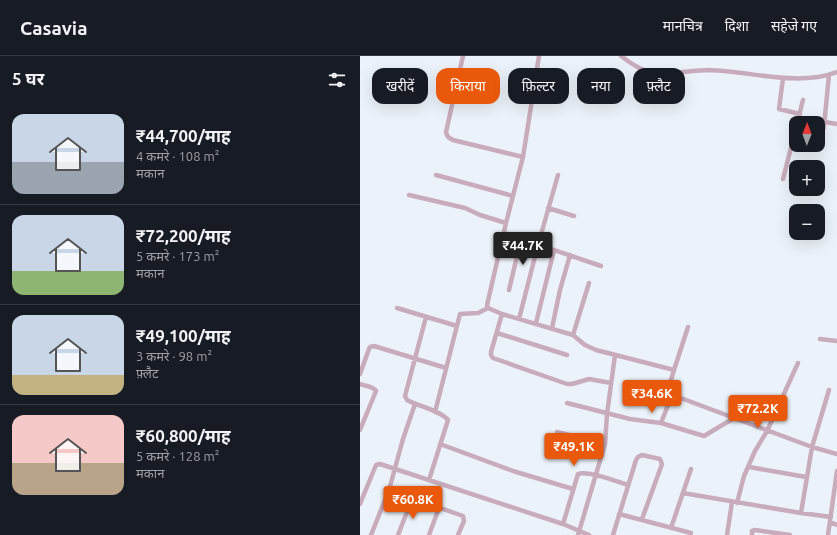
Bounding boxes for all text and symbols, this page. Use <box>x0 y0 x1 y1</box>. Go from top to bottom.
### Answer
text: Casavia <box>20 17 87 39</box>
text: मानचित्र <box>663 18 703 34</box>
text: दिशा <box>725 18 749 34</box>
text: सहेजे गए <box>771 18 817 34</box>
chip: खरीदें <box>372 68 428 104</box>
chip: किराया <box>436 68 500 104</box>
chip: फ़िल्टर <box>508 68 569 104</box>
chip: नया <box>577 68 625 104</box>
chip: फ़्लैट <box>633 68 685 104</box>
text: 5 घर <box>12 69 44 88</box>
icon: filters <box>326 69 348 91</box>
north arrow <box>789 116 825 152</box>
map controls <box>789 116 825 240</box>
text: ₹44,700/माह <box>136 126 231 145</box>
icon: home <box>44 130 92 178</box>
text: 4 कमरे · 108 m² <box>136 149 219 163</box>
button: + <box>789 160 825 196</box>
text: मकान <box>136 166 164 180</box>
button: − <box>789 204 825 240</box>
text: ₹72,200/माह <box>136 226 231 245</box>
icon: home <box>44 231 92 279</box>
pin: ₹44.7K <box>490 232 556 266</box>
text: ₹44.7K <box>502 238 544 252</box>
text: 5 कमरे · 173 m² <box>136 249 219 263</box>
text: मकान <box>136 266 164 280</box>
text: ₹49,100/माह <box>136 326 231 345</box>
icon: home <box>44 331 92 379</box>
text: 3 कमरे · 98 m² <box>136 349 212 363</box>
text: फ़्लैट <box>136 366 159 380</box>
pin: ₹34.6K <box>619 380 685 414</box>
text: ₹34.6K <box>631 386 673 400</box>
pin: ₹72.2K <box>725 395 791 429</box>
text: ₹72.2K <box>737 401 779 415</box>
text: ₹60,800/माह <box>136 426 231 445</box>
icon: home <box>44 431 92 479</box>
pin: ₹49.1K <box>541 433 607 467</box>
text: ₹49.1K <box>553 439 595 453</box>
text: 5 कमरे · 128 m² <box>136 449 219 463</box>
text: मकान <box>136 466 164 480</box>
pin: ₹60.8K <box>380 486 446 520</box>
text: ₹60.8K <box>392 492 434 506</box>

